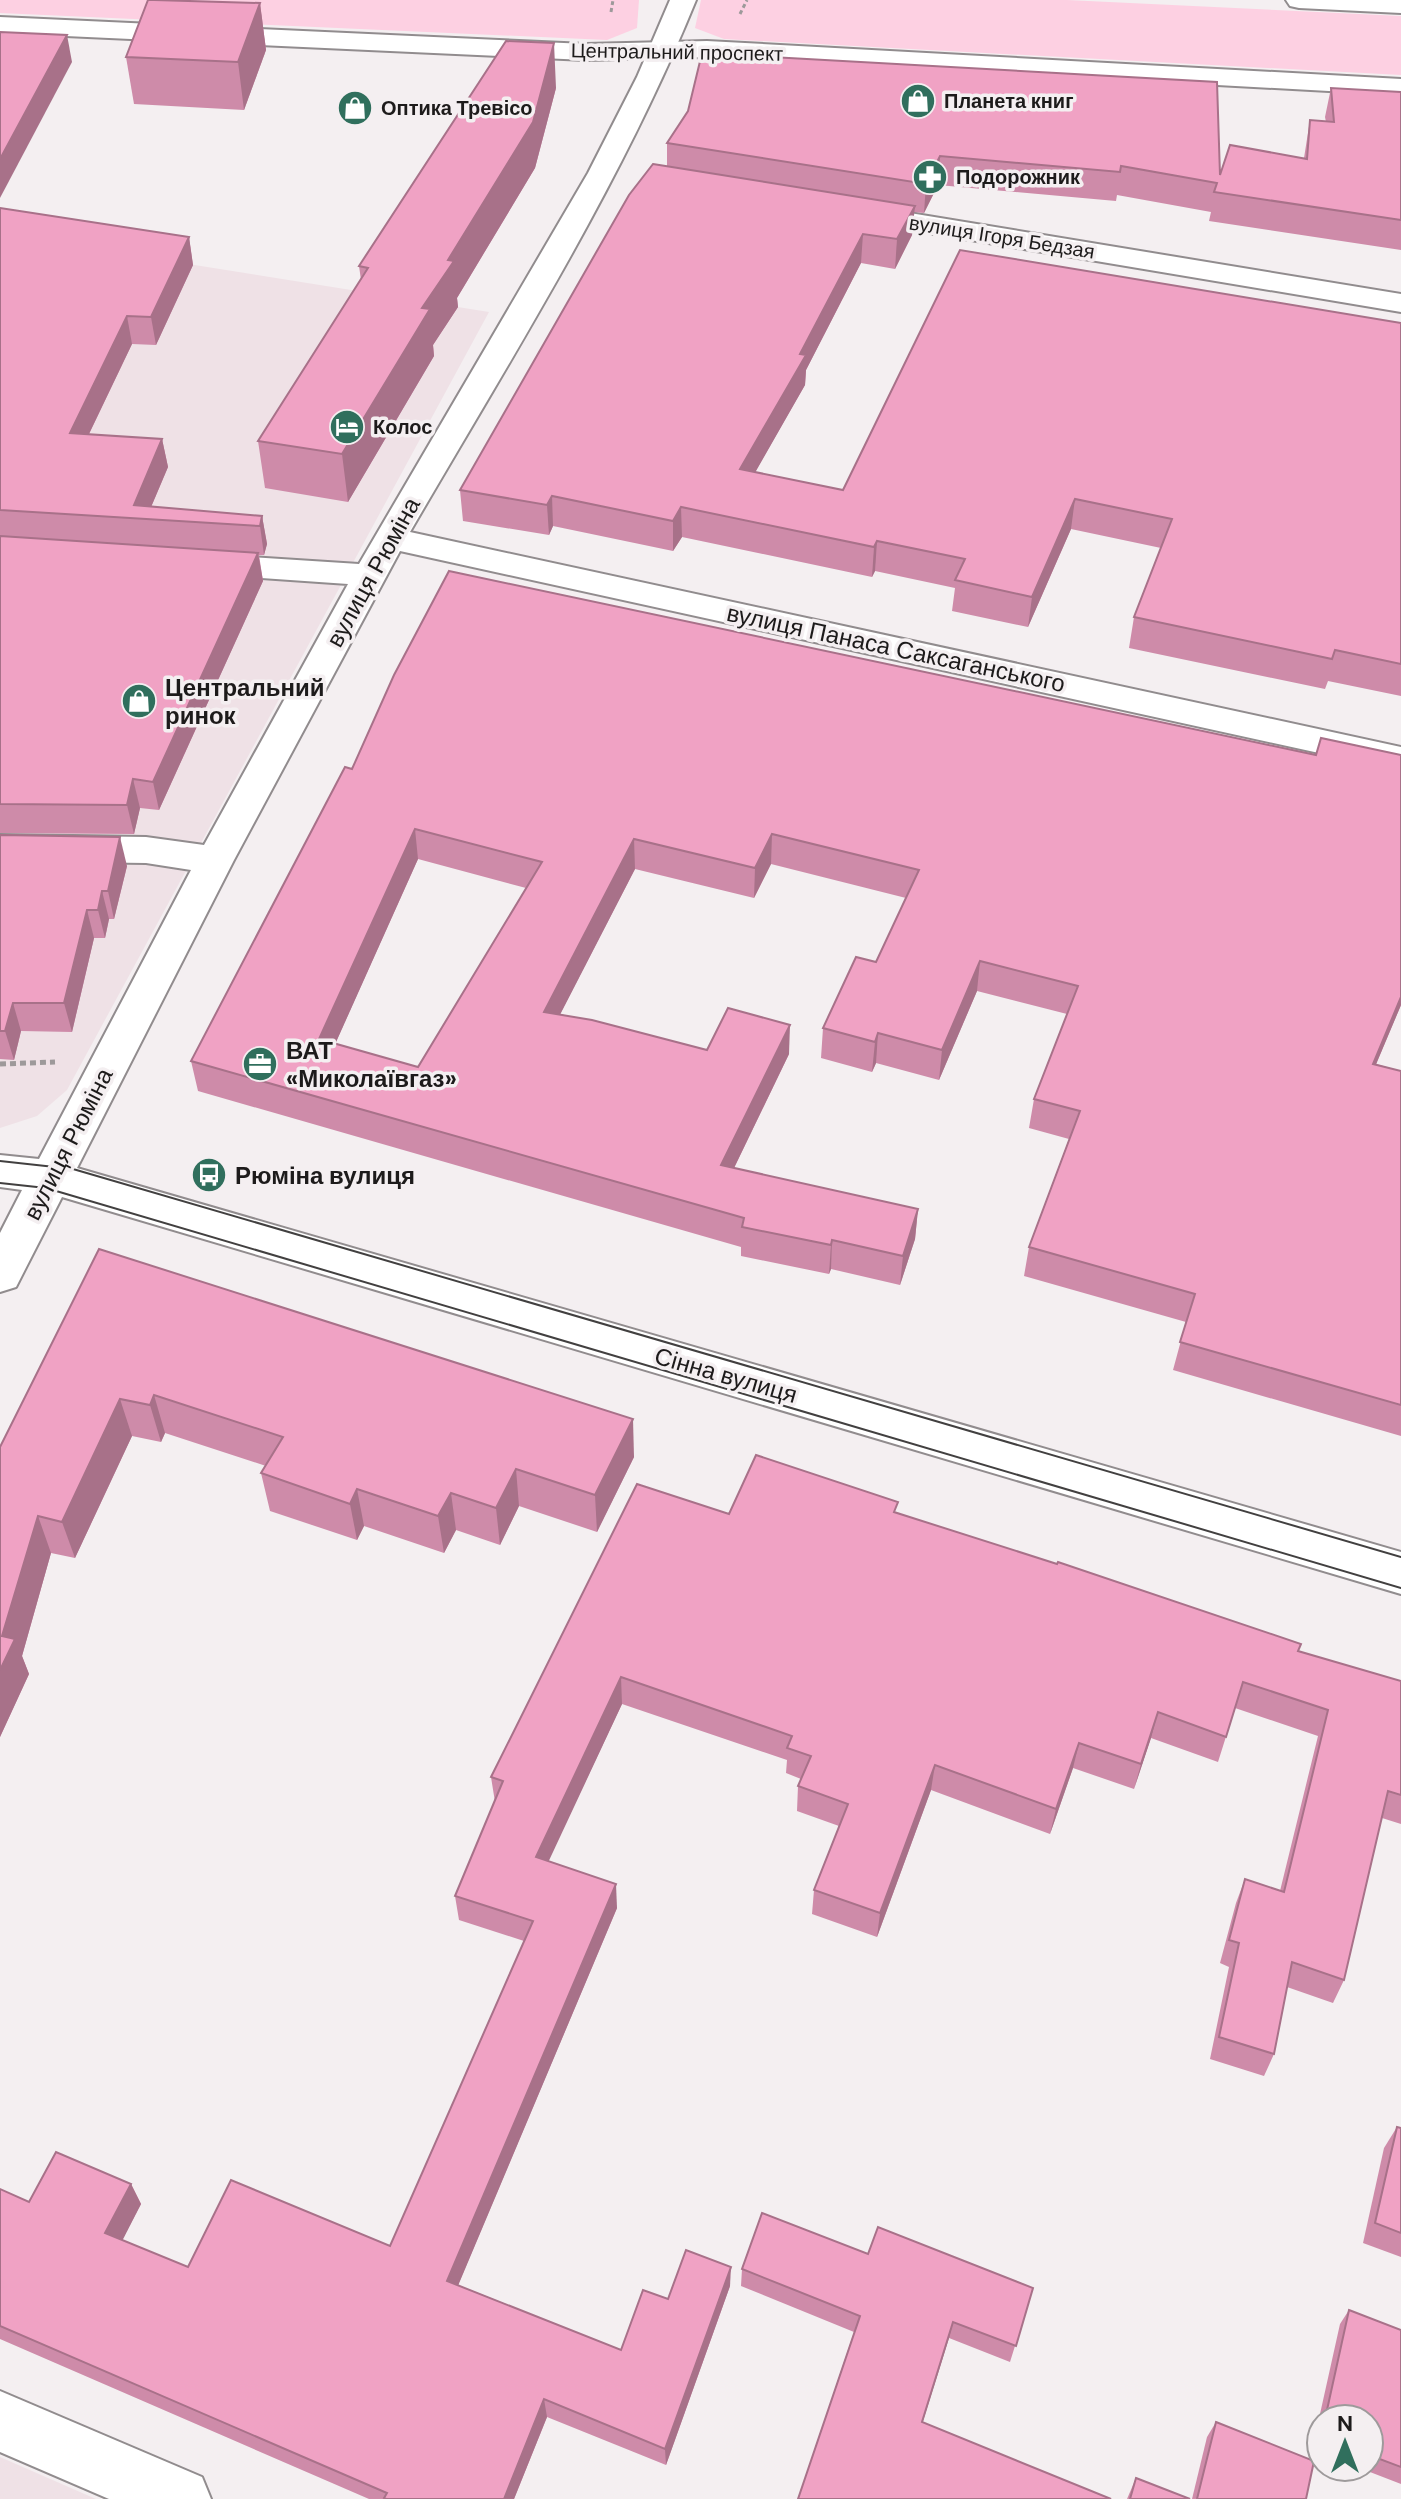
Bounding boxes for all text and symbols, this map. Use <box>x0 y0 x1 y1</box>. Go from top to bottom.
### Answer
street label: Центральний проспект <box>571 37 783 67</box>
shop icon: Планета книг <box>899 82 937 120</box>
place label: Планета книг <box>944 88 1073 114</box>
shop icon: Оптика Тревісо <box>336 89 374 127</box>
place label: Оптика Тревісо <box>381 95 533 121</box>
pharmacy icon: Подорожник <box>911 158 949 196</box>
place label: Подорожник <box>956 164 1081 190</box>
street label: вулиця Ігоря Бедзая <box>907 210 1097 264</box>
hotel icon: Колос <box>328 408 366 446</box>
place label: Колос <box>373 414 432 440</box>
street label: вулиця Рюміна <box>319 491 427 652</box>
street label: вулиця Панаса Саксаганського <box>724 597 1068 699</box>
place label: Центральний ринок <box>165 672 324 731</box>
shop icon: Центральний ринок <box>120 682 158 720</box>
place label: ВАТ «Миколаївгаз» <box>286 1035 457 1094</box>
office icon: ВАТ «Миколаївгаз» <box>241 1045 279 1083</box>
street label: вулиця Рюміна <box>16 1062 120 1225</box>
bus stop icon: Рюміна вулиця <box>190 1156 228 1194</box>
place label: Рюміна вулиця <box>235 1160 415 1191</box>
street label: Сінна вулиця <box>651 1340 801 1410</box>
north arrow <box>1305 2403 1385 2483</box>
text: N <box>1337 2409 1353 2438</box>

